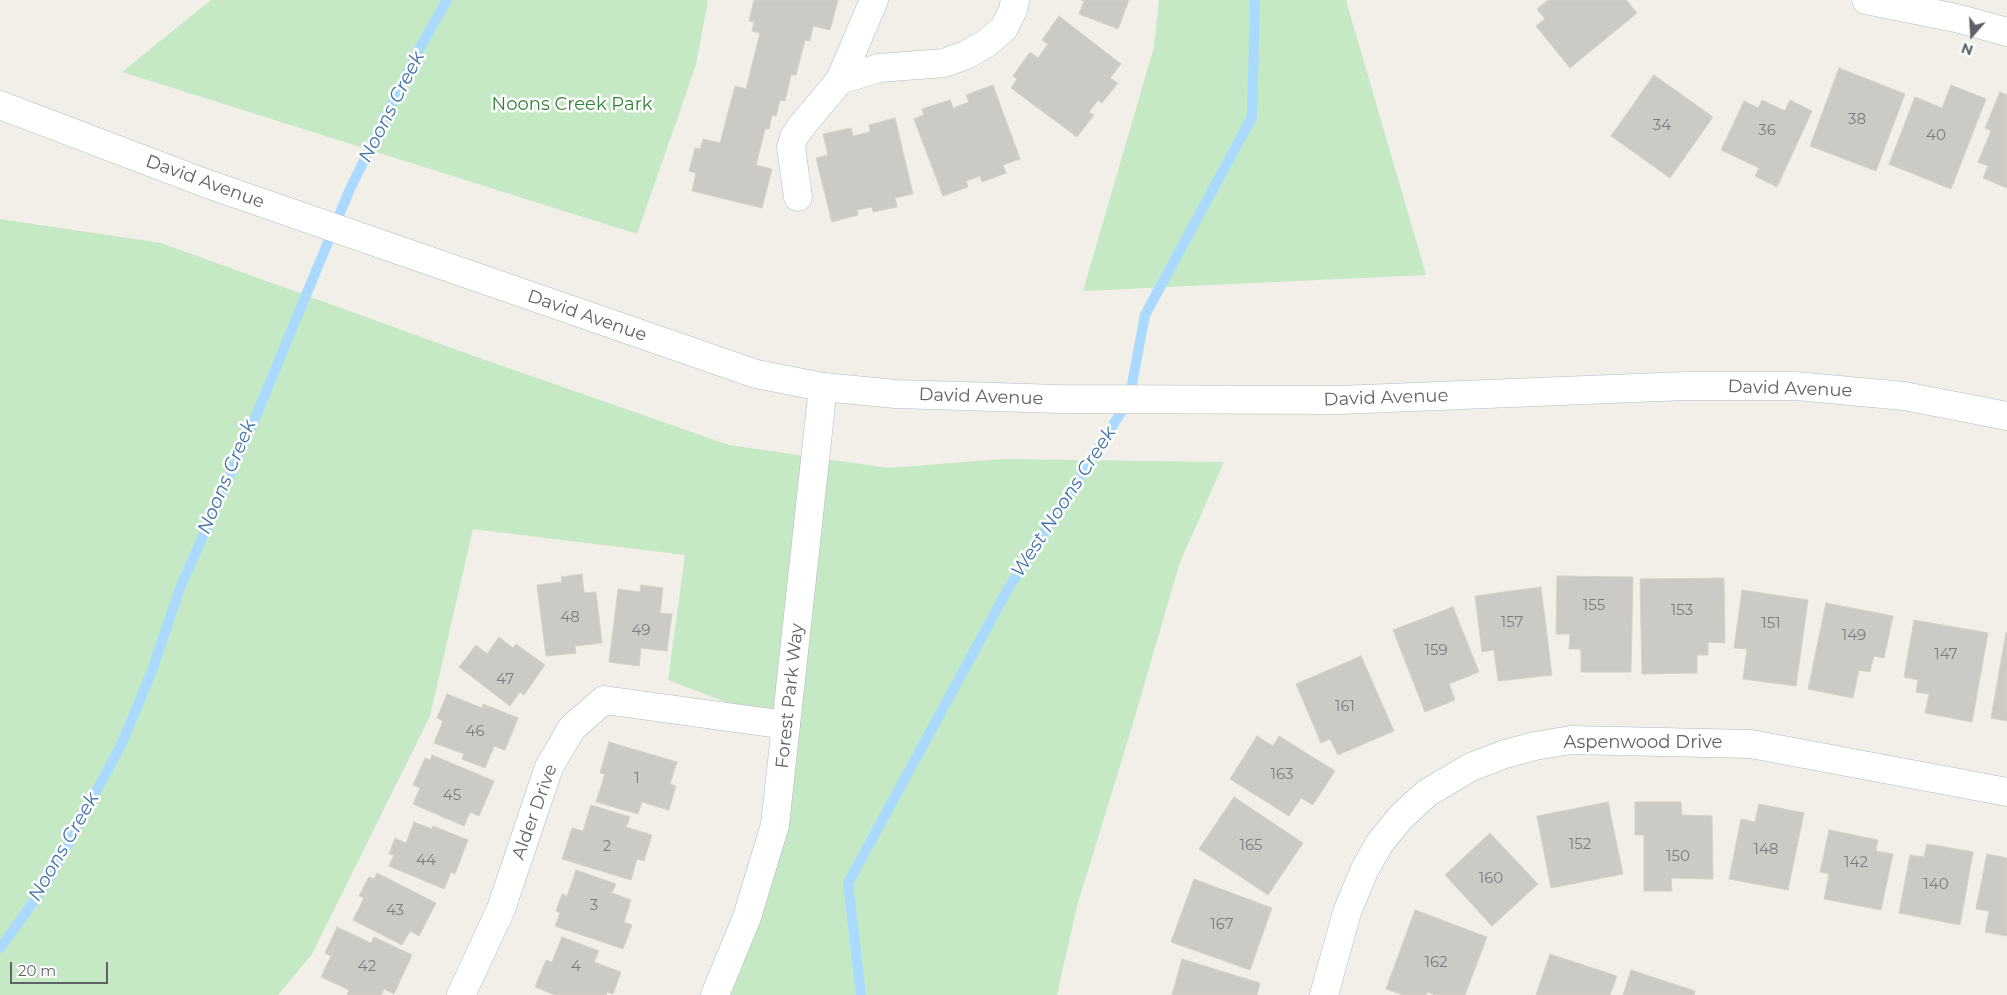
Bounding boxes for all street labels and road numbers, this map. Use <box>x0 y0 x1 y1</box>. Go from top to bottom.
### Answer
street label: David Avenue <box>143 151 267 213</box>
street label: David Avenue <box>525 285 649 347</box>
street label: David Avenue <box>1727 376 1853 402</box>
street label: David Avenue <box>918 384 1044 410</box>
street label: David Avenue <box>1323 385 1449 411</box>
street label: Forest Park Way <box>772 622 808 770</box>
street label: Aspenwood Drive <box>1564 732 1722 754</box>
street label: Alder Drive <box>508 761 562 863</box>

